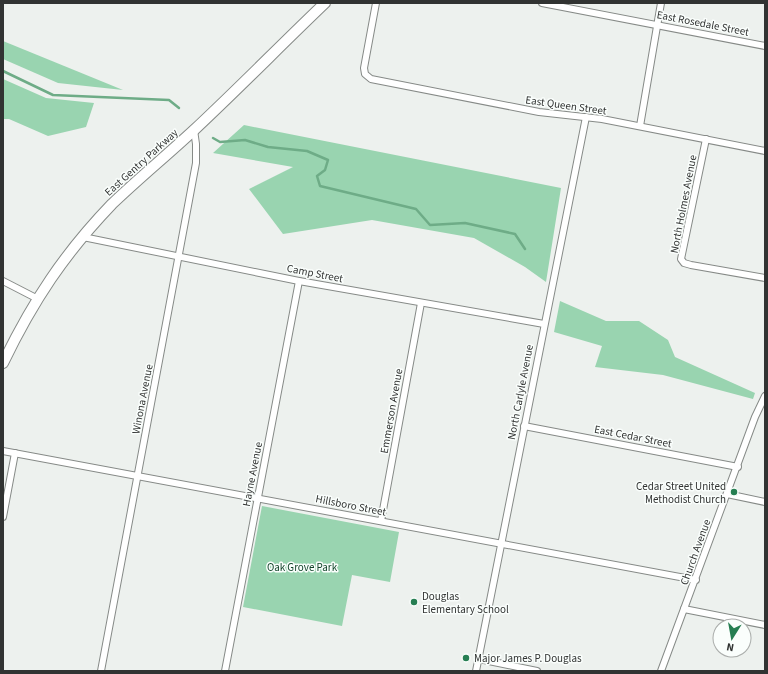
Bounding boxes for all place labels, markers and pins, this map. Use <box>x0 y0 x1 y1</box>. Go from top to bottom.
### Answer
place label: Cedar Street United Methodist Church <box>636 479 726 507</box>
marker: Cedar Street United Methodist Church <box>729 487 739 497</box>
place label: Douglas Elementary School <box>422 589 509 617</box>
marker: Douglas Elementary School <box>409 597 419 607</box>
place label: Major James P. Douglas <box>474 651 582 666</box>
marker: Major James P. Douglas <box>461 653 471 663</box>

